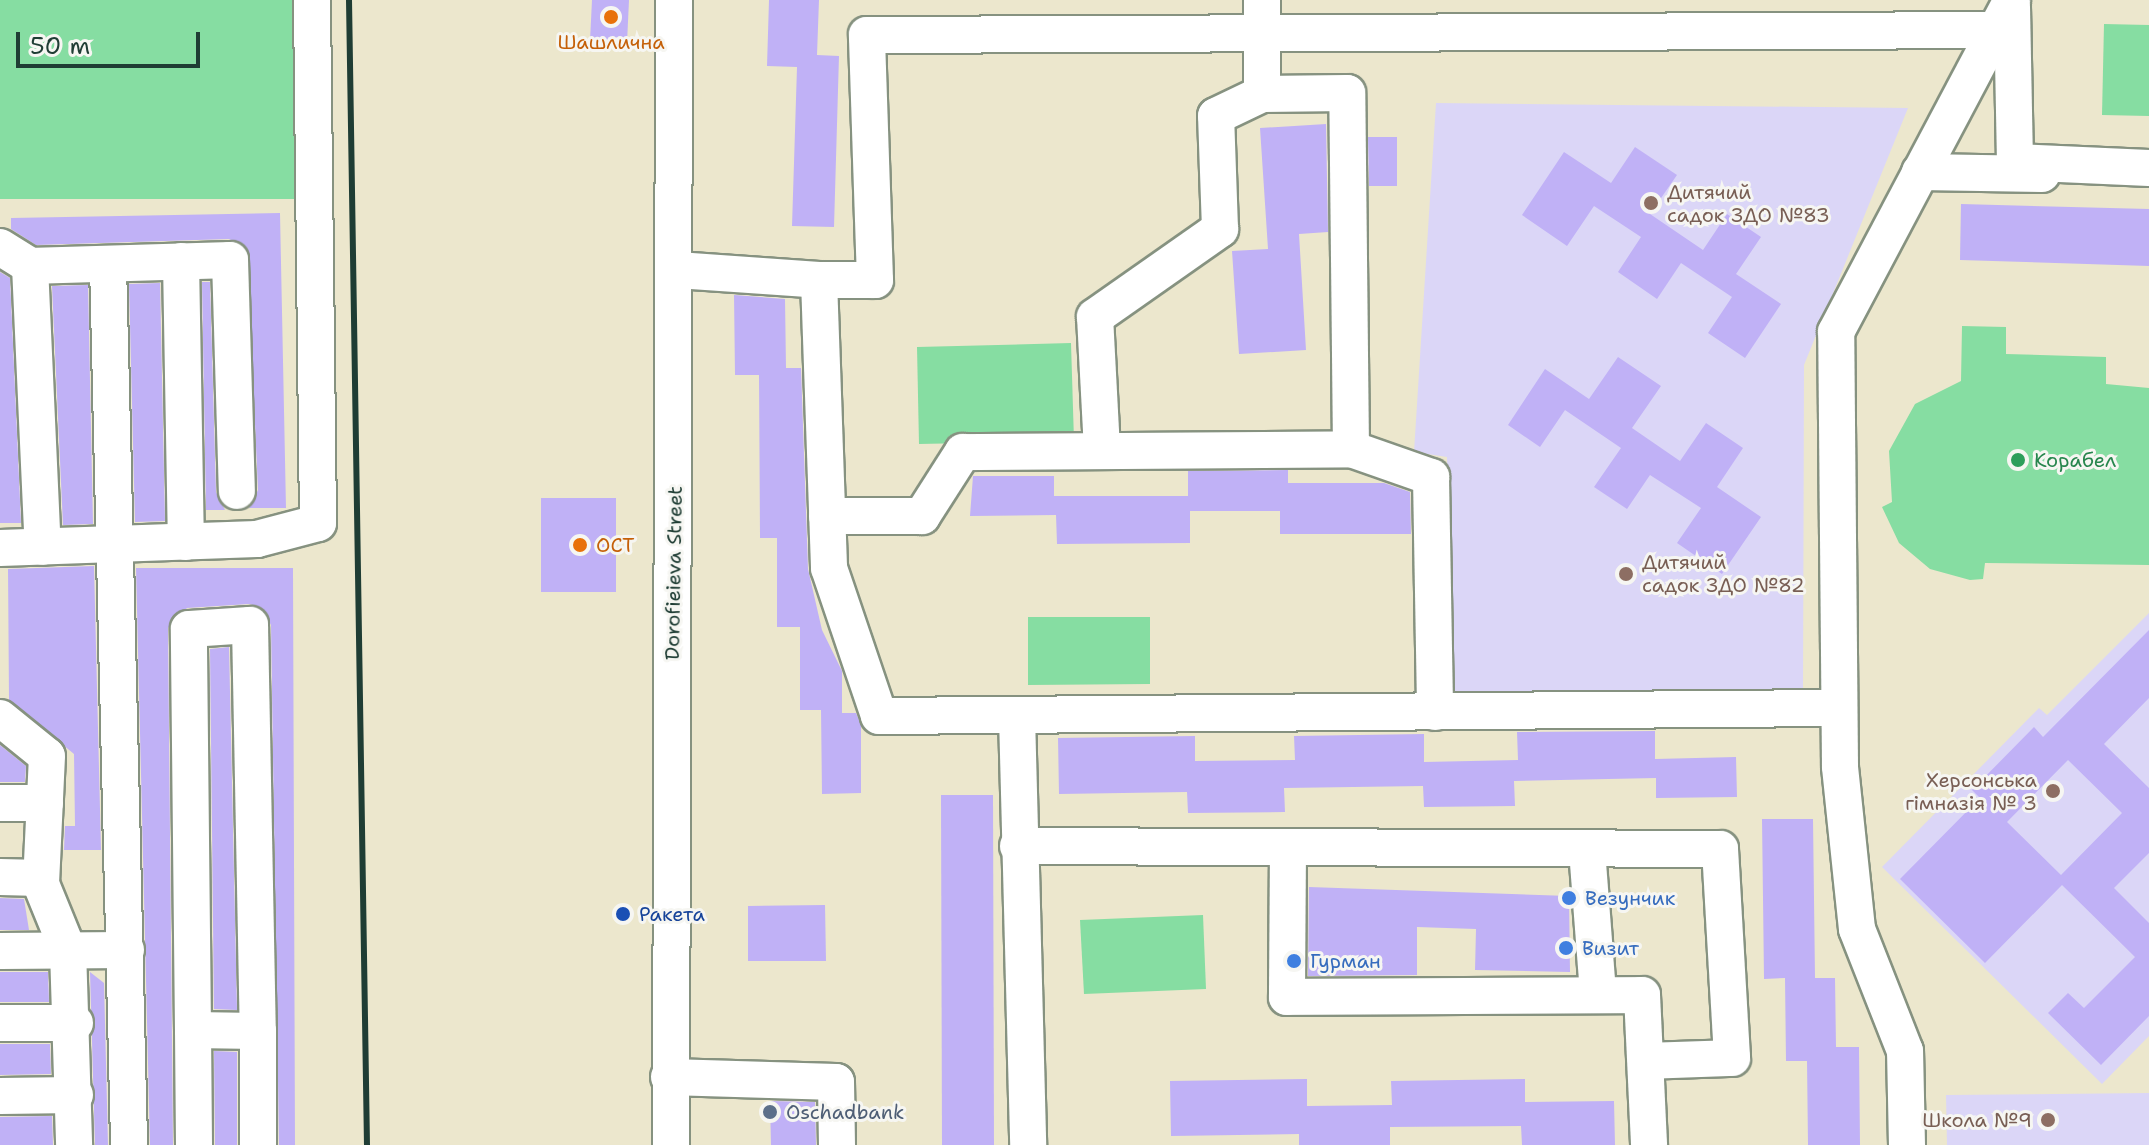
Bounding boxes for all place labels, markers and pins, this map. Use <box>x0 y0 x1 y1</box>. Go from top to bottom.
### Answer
marker: Шашлична <box>602 8 620 26</box>
place label: Шашлична <box>557 30 665 54</box>
place label: Дитячий садок ЗДО №83 <box>1667 180 1830 227</box>
marker: Дитячий садок ЗДО №83 <box>1642 194 1660 212</box>
place label: Корабел <box>2034 448 2116 472</box>
marker: Корабел <box>2009 451 2027 469</box>
place label: ОСТ <box>596 533 635 557</box>
marker: ОСТ <box>571 536 589 554</box>
place label: Дитячий садок ЗДО №82 <box>1642 550 1805 597</box>
marker: Дитячий садок ЗДО №82 <box>1617 565 1635 583</box>
place label: Херсонська гімназія № 3 <box>1905 768 2037 815</box>
marker: Херсонська гімназія № 3 <box>2044 782 2062 800</box>
place label: Везунчик <box>1585 886 1675 910</box>
marker: Везунчик <box>1560 889 1578 907</box>
place label: Ракета <box>639 902 705 926</box>
marker: Ракета <box>614 905 632 923</box>
place label: Визит <box>1582 936 1639 960</box>
marker: Визит <box>1557 939 1575 957</box>
place label: Гурман <box>1310 949 1381 973</box>
marker: Гурман <box>1285 952 1303 970</box>
place label: Oschadbank <box>786 1100 904 1124</box>
marker: Oschadbank <box>761 1103 779 1121</box>
place label: Школа №9 <box>1922 1108 2032 1132</box>
marker: Школа №9 <box>2039 1111 2057 1129</box>

